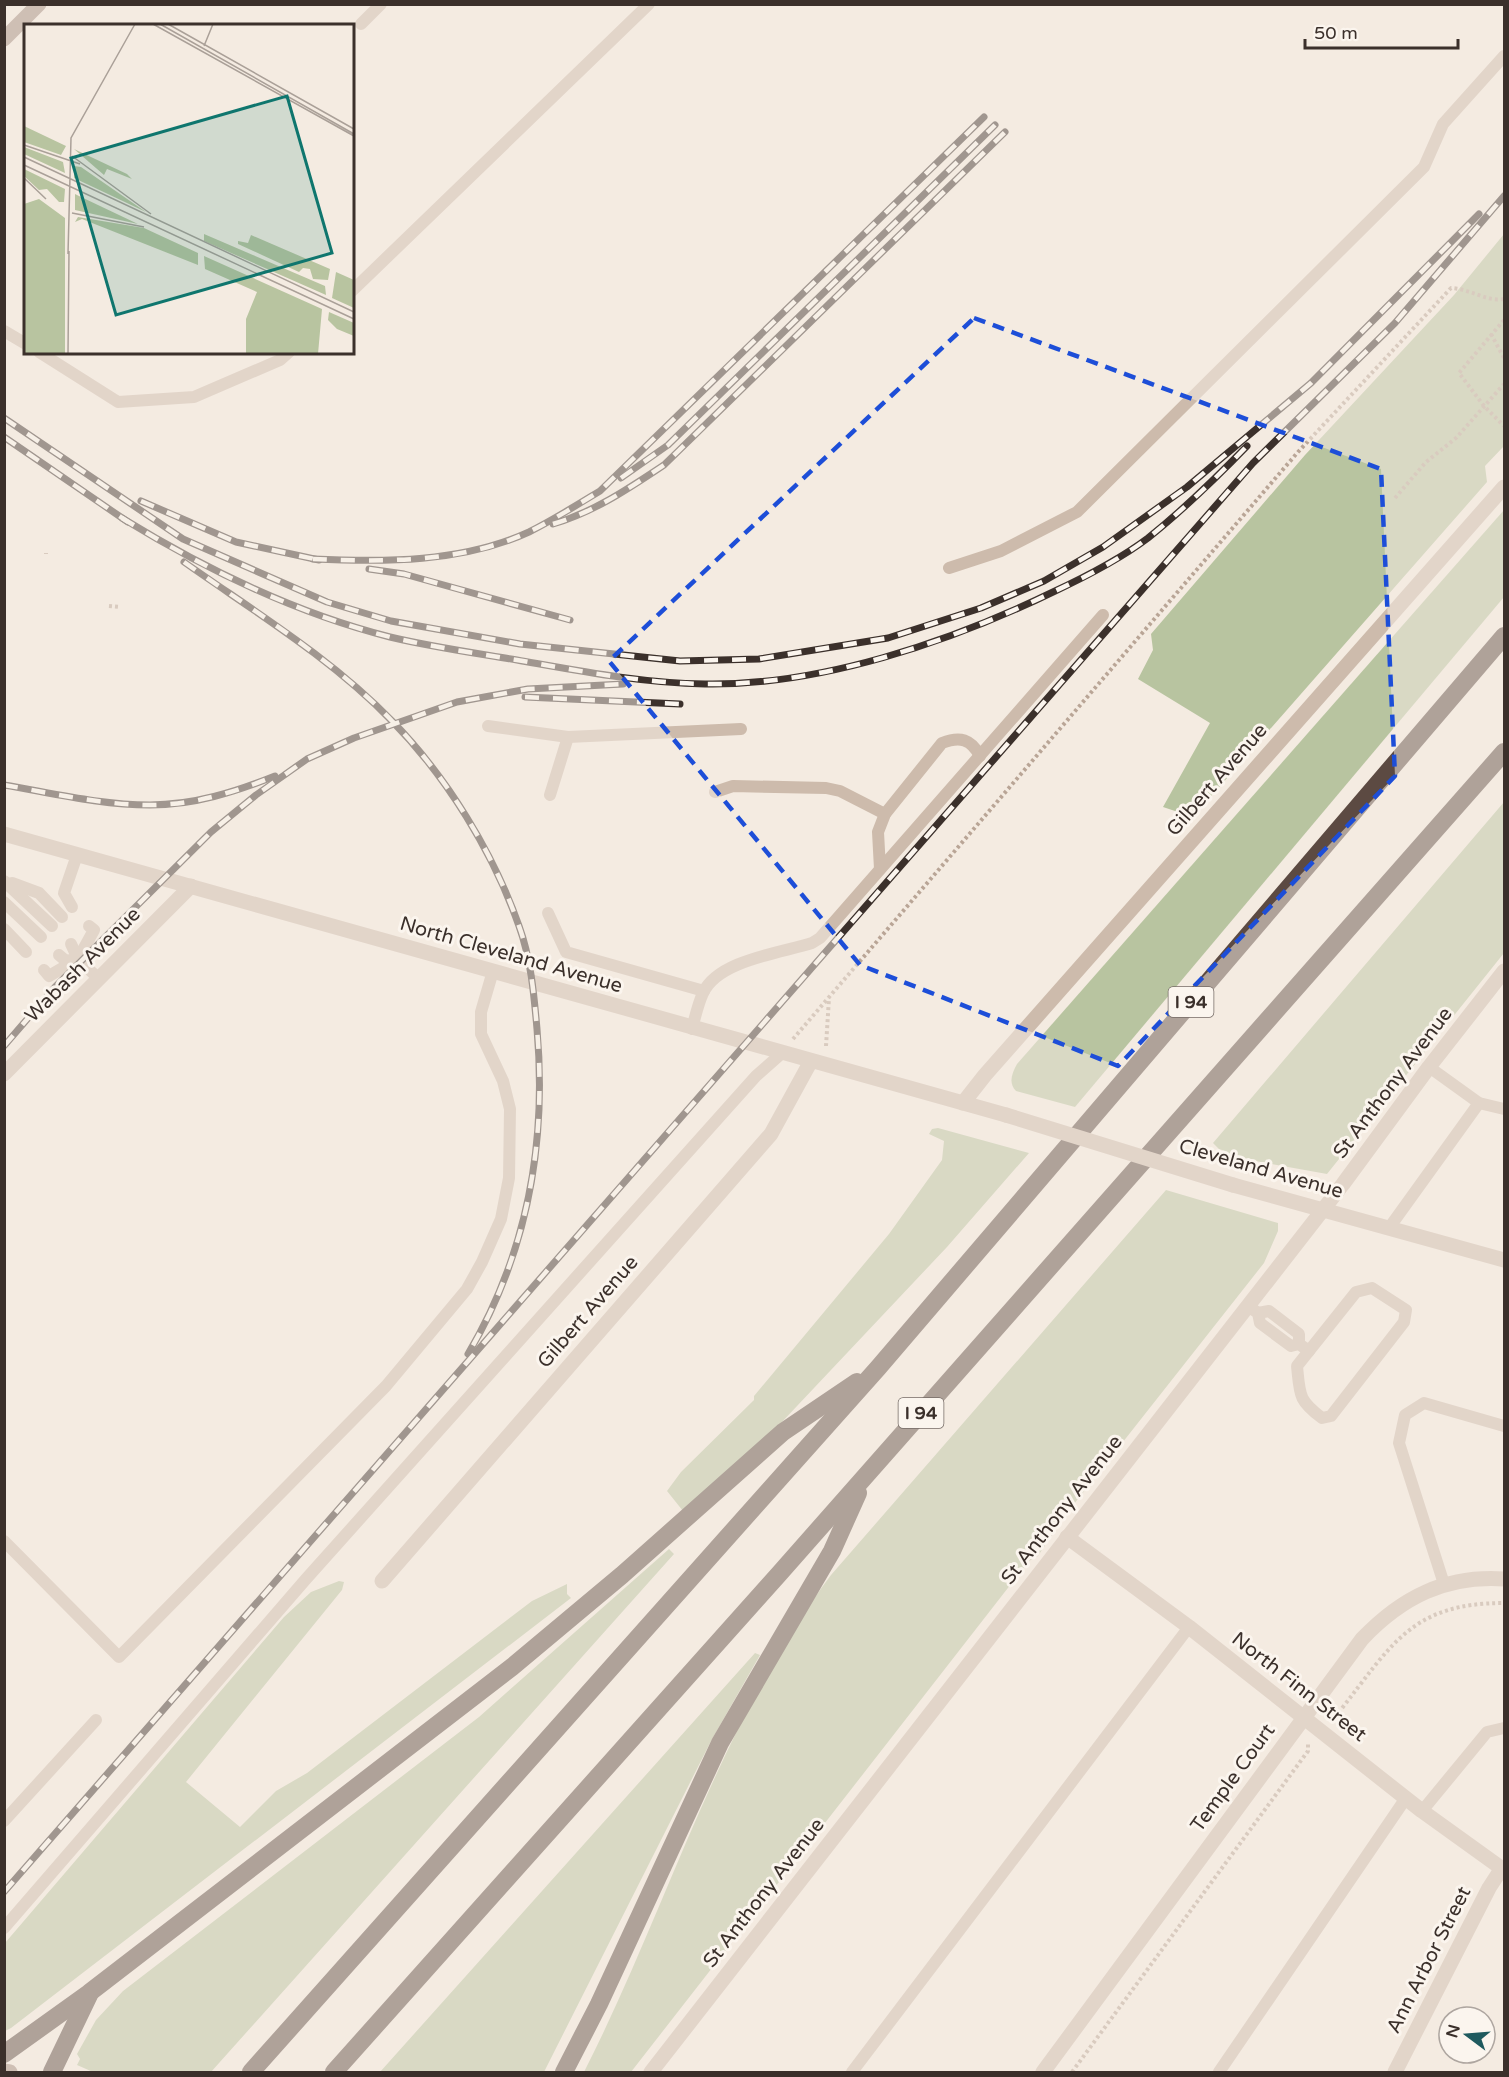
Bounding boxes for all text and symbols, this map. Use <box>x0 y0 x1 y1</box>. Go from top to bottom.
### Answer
scale bar <box>1305 12 1458 50</box>
text: 50 m <box>1314 22 1358 44</box>
inset map <box>24 24 354 354</box>
street label: Gilbert Avenue <box>1162 719 1272 841</box>
street label: Wabash Avenue <box>20 902 146 1028</box>
street label: North Cleveland Avenue <box>397 912 625 998</box>
road number: I 94 <box>1168 987 1214 1017</box>
street label: St Anthony Avenue <box>1328 1003 1458 1163</box>
street label: Cleveland Avenue <box>1176 1134 1346 1204</box>
street label: Gilbert Avenue <box>533 1251 643 1373</box>
road number: I 94 <box>898 1398 944 1428</box>
street label: St Anthony Avenue <box>996 1431 1128 1589</box>
street label: North Finn Street <box>1227 1627 1371 1747</box>
street label: Temple Court <box>1186 1719 1281 1837</box>
street label: St Anthony Avenue <box>698 1814 830 1972</box>
street label: Ann Arbor Street <box>1382 1882 1477 2037</box>
north arrow <box>1437 2005 1497 2065</box>
text: N <box>1442 2022 1465 2040</box>

